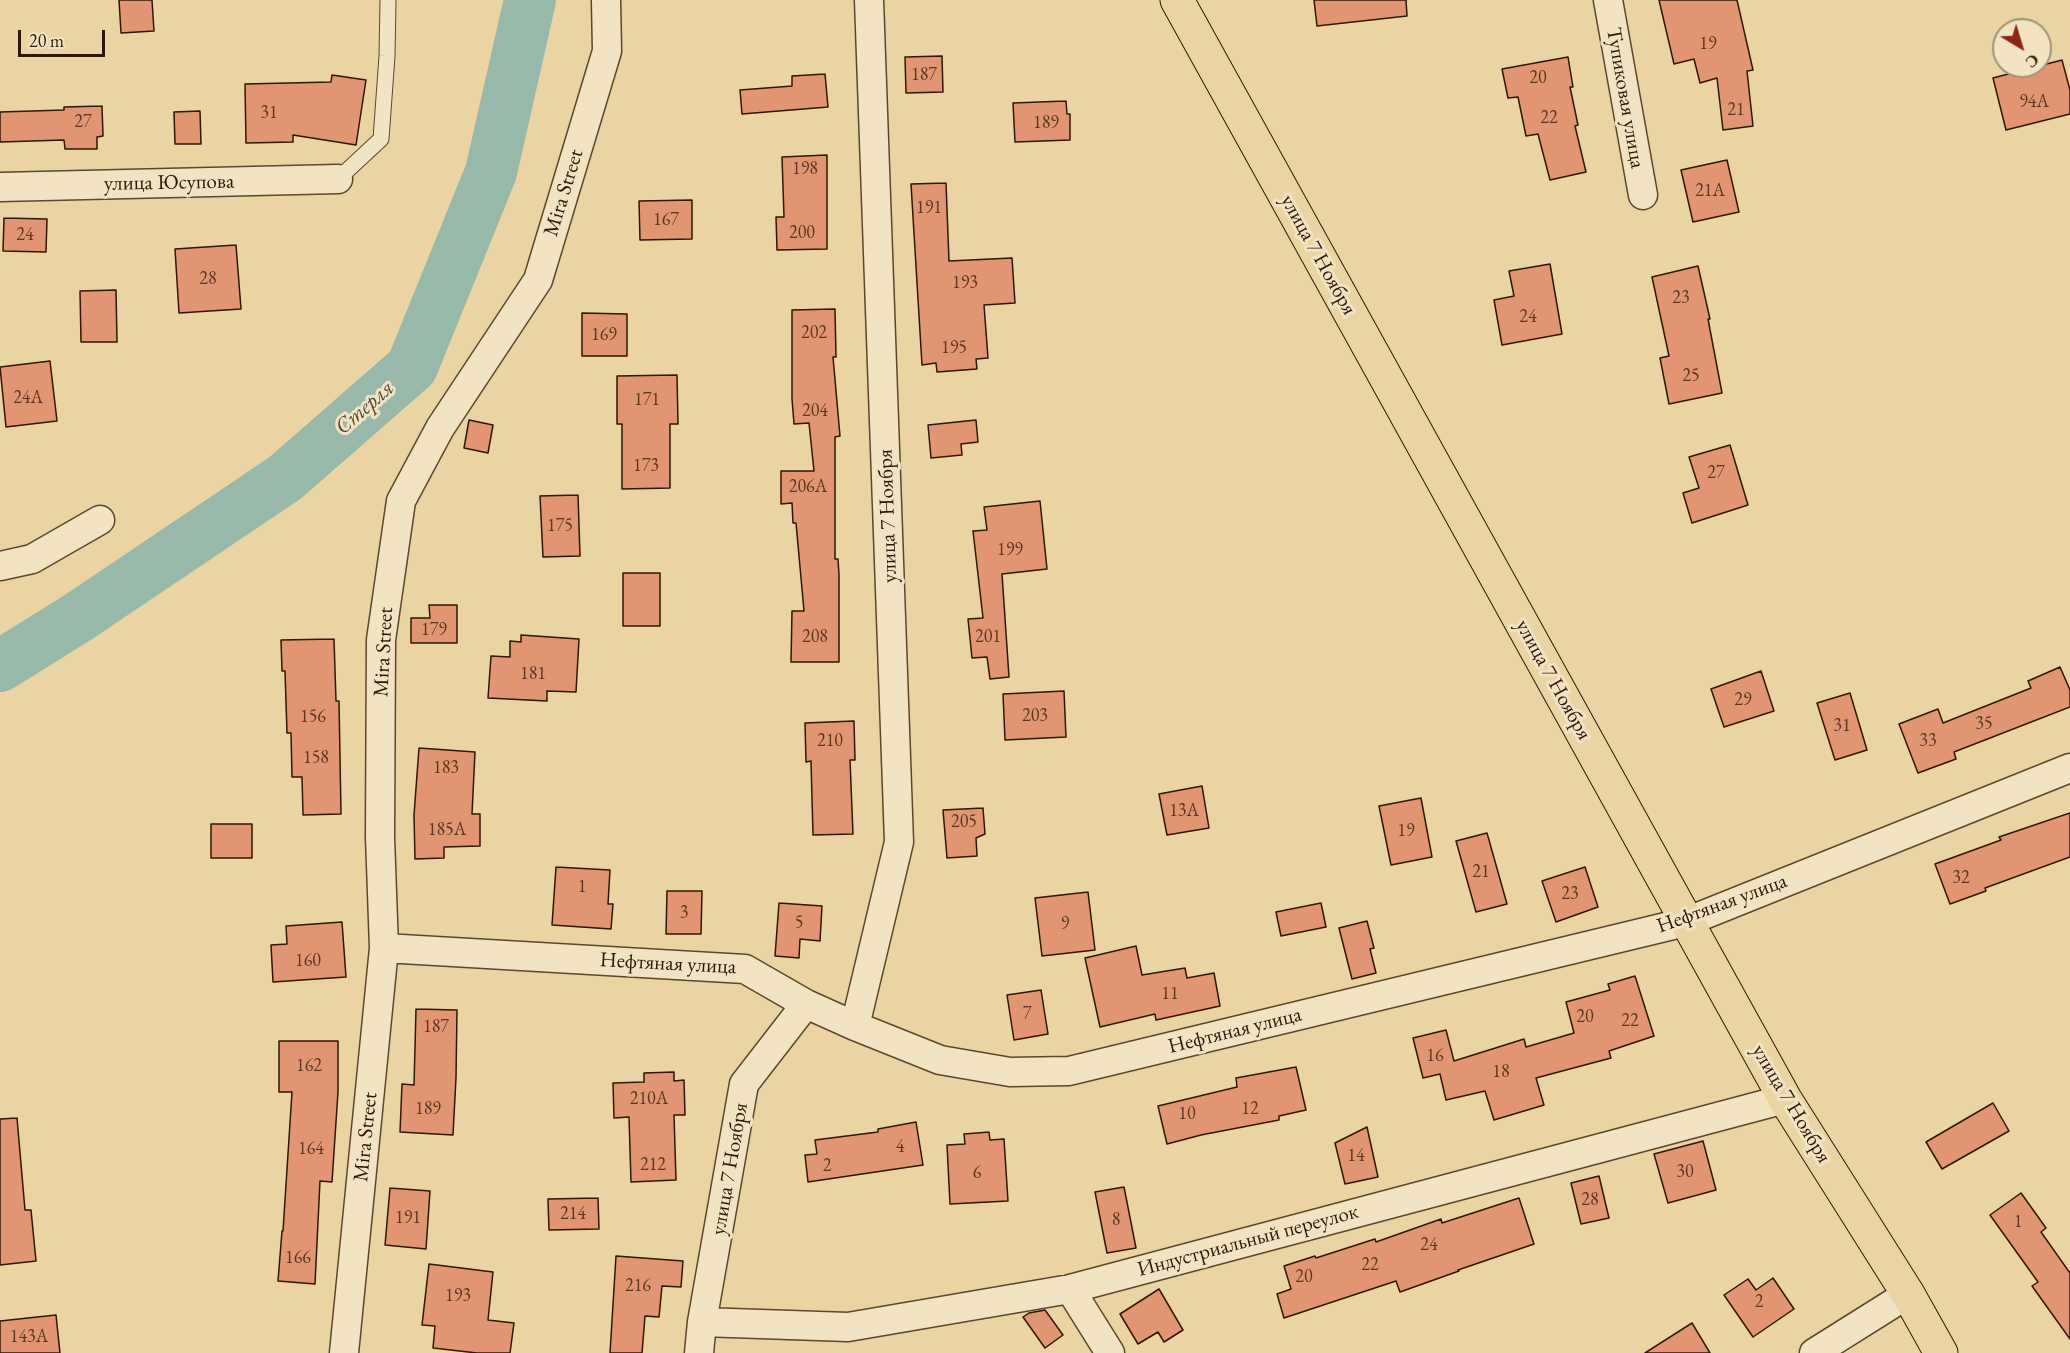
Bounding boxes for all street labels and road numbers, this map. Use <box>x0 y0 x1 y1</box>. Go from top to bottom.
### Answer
street label: Тупиковая улица <box>1600 26 1650 170</box>
street label: Mira Street <box>539 146 589 240</box>
street label: улица Юсупова <box>104 169 234 197</box>
street label: улица 7 Ноября <box>1275 190 1361 320</box>
street label: улица 7 Ноября <box>873 449 903 583</box>
street label: Mira Street <box>369 607 399 697</box>
street label: улица 7 Ноября <box>1510 615 1596 745</box>
street label: Нефтяная улица <box>1653 869 1791 939</box>
street label: Нефтяная улица <box>599 948 737 980</box>
street label: Нефтяная улица <box>1166 1002 1304 1060</box>
street label: улица 7 Ноября <box>1746 1040 1836 1168</box>
street label: Mira Street <box>349 1091 383 1183</box>
street label: улица 7 Ноября <box>706 1101 754 1237</box>
street label: Индустриальный переулок <box>1135 1199 1361 1283</box>

